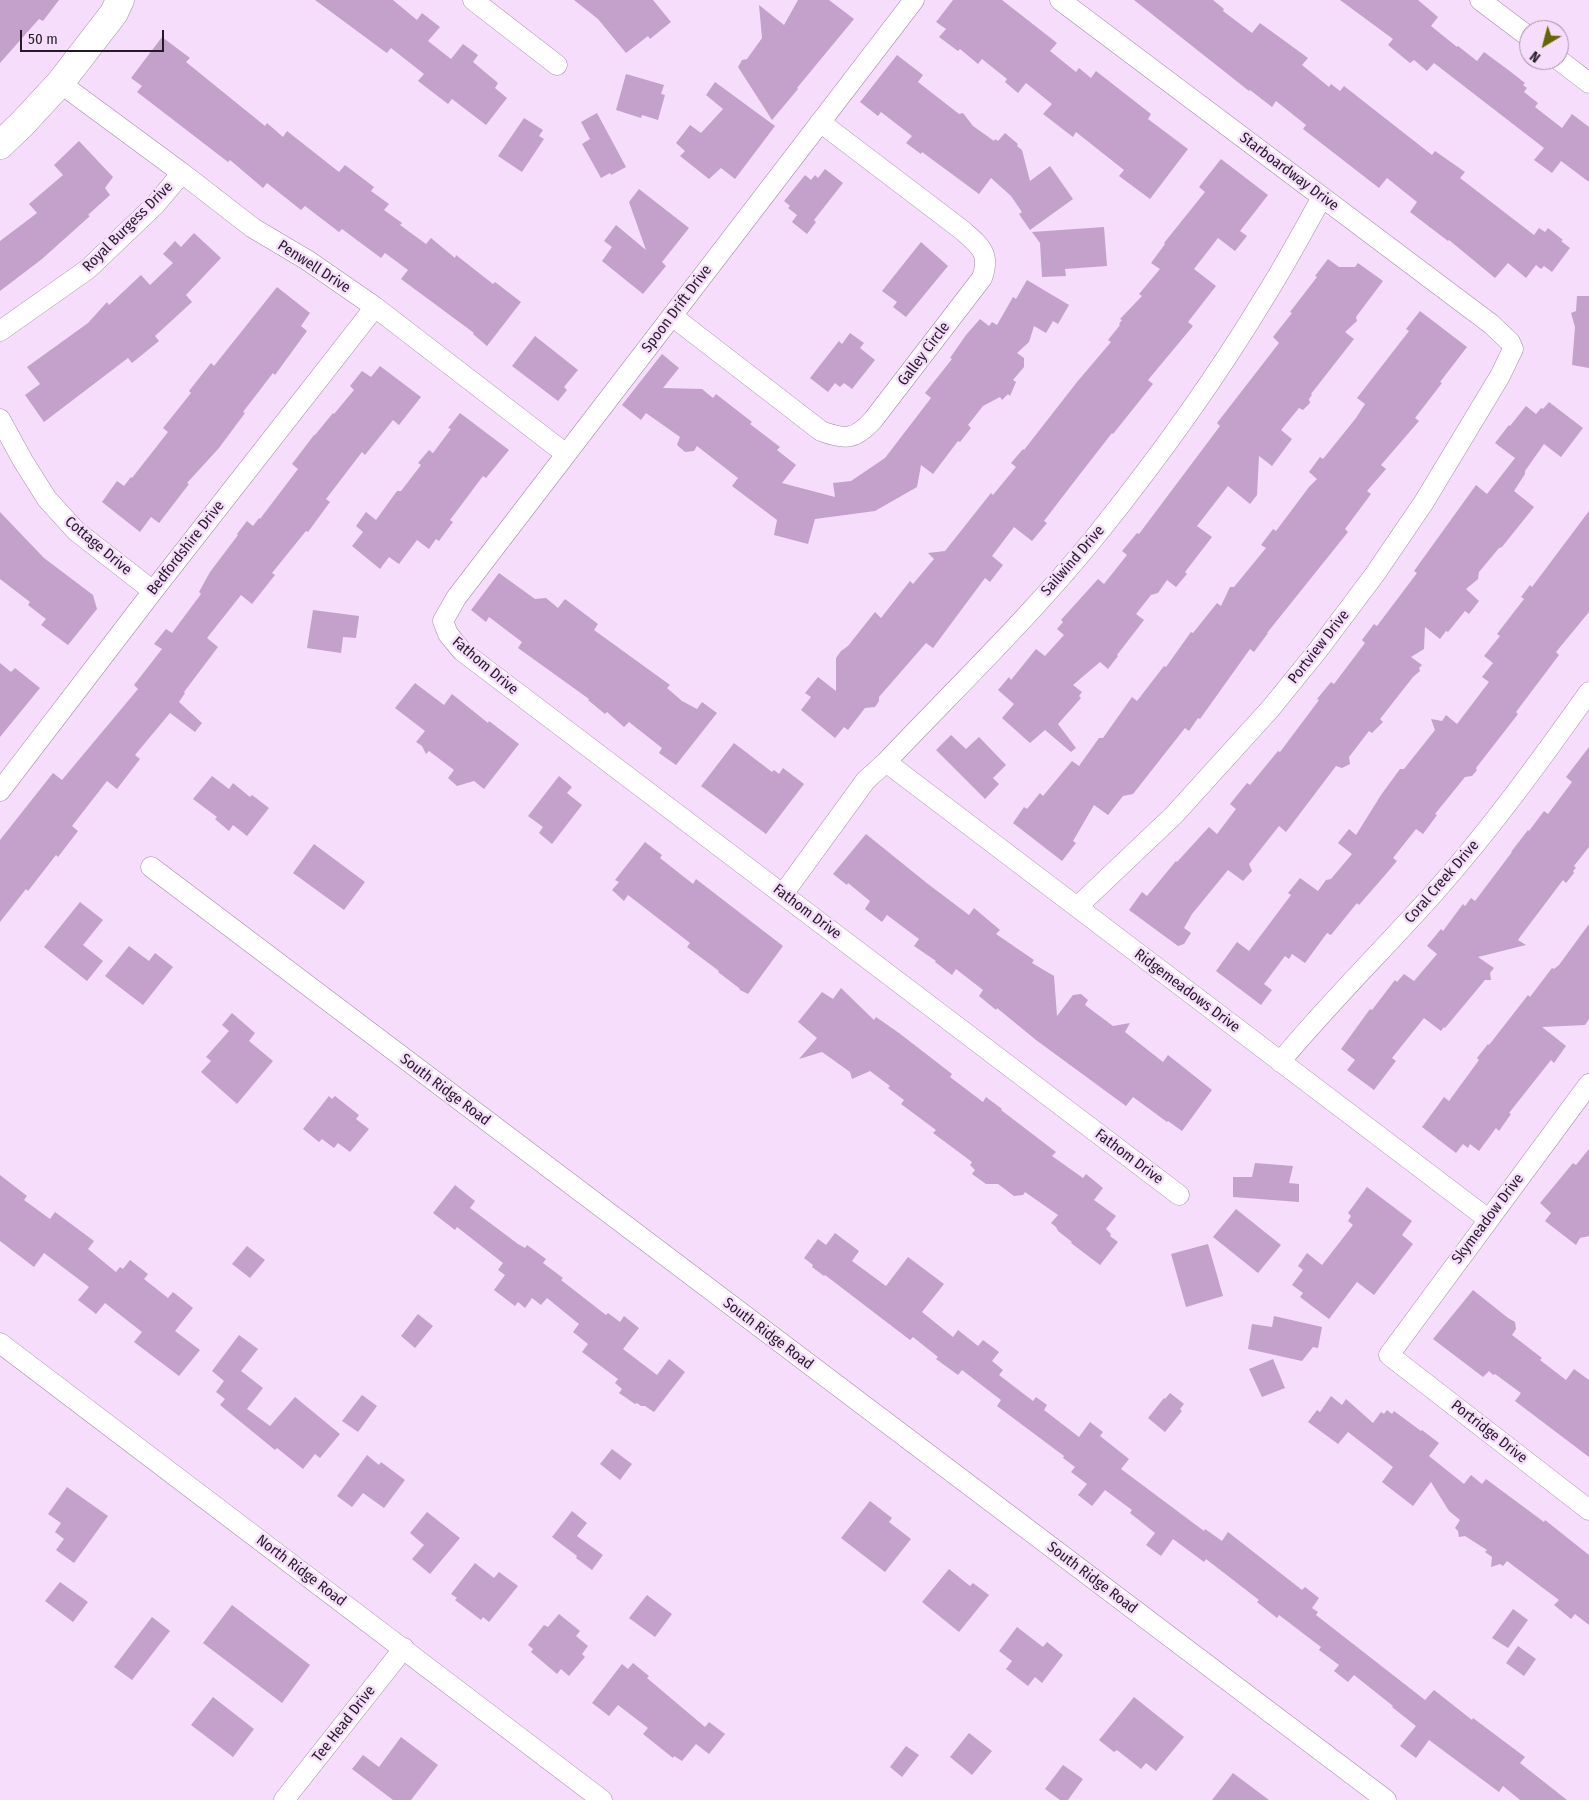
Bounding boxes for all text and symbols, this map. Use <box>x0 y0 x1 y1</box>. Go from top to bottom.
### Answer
scale bar <box>22 20 166 52</box>
north arrow <box>1519 20 1569 70</box>
text: 50 m <box>28 30 58 48</box>
text: N <box>1527 47 1544 66</box>
street label: Starboardway Drive <box>1236 129 1342 215</box>
street label: Royal Burgess Drive <box>79 178 177 276</box>
street label: Penwell Drive <box>274 237 354 297</box>
street label: Spoon Drift Drive <box>638 262 716 356</box>
street label: Galley Circle <box>894 319 954 389</box>
street label: Bedfordshire Drive <box>144 497 228 599</box>
street label: Cottage Drive <box>61 513 135 579</box>
street label: Sailwind Drive <box>1038 522 1108 600</box>
street label: Portview Drive <box>1285 607 1353 687</box>
street label: Fathom Drive <box>448 633 522 699</box>
street label: Coral Creek Drive <box>1401 837 1483 927</box>
street label: Fathom Drive <box>769 881 845 943</box>
street label: Ridgemeadows Drive <box>1131 945 1243 1037</box>
street label: South Ridge Road <box>396 1050 494 1130</box>
street label: Fathom Drive <box>1091 1126 1167 1188</box>
street label: Skymeadow Drive <box>1448 1170 1528 1268</box>
street label: South Ridge Road <box>719 1294 817 1374</box>
street label: Portridge Drive <box>1447 1397 1531 1467</box>
street label: North Ridge Road <box>253 1531 349 1611</box>
street label: South Ridge Road <box>1043 1538 1141 1618</box>
street label: Tee Head Drive <box>309 1682 379 1766</box>

